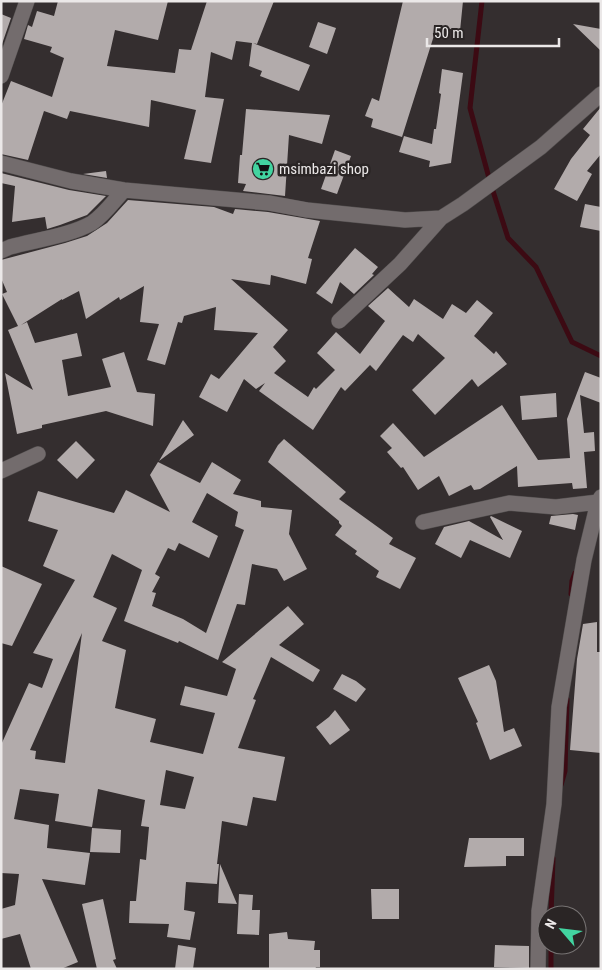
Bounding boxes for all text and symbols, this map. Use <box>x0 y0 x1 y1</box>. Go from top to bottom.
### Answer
scale bar <box>427 15 560 47</box>
text: 50 m <box>434 24 464 42</box>
supermarket icon: msimbazi shop <box>251 157 275 181</box>
place label: msimbazi shop <box>279 160 369 178</box>
north arrow <box>537 905 587 955</box>
text: N <box>541 916 560 931</box>

